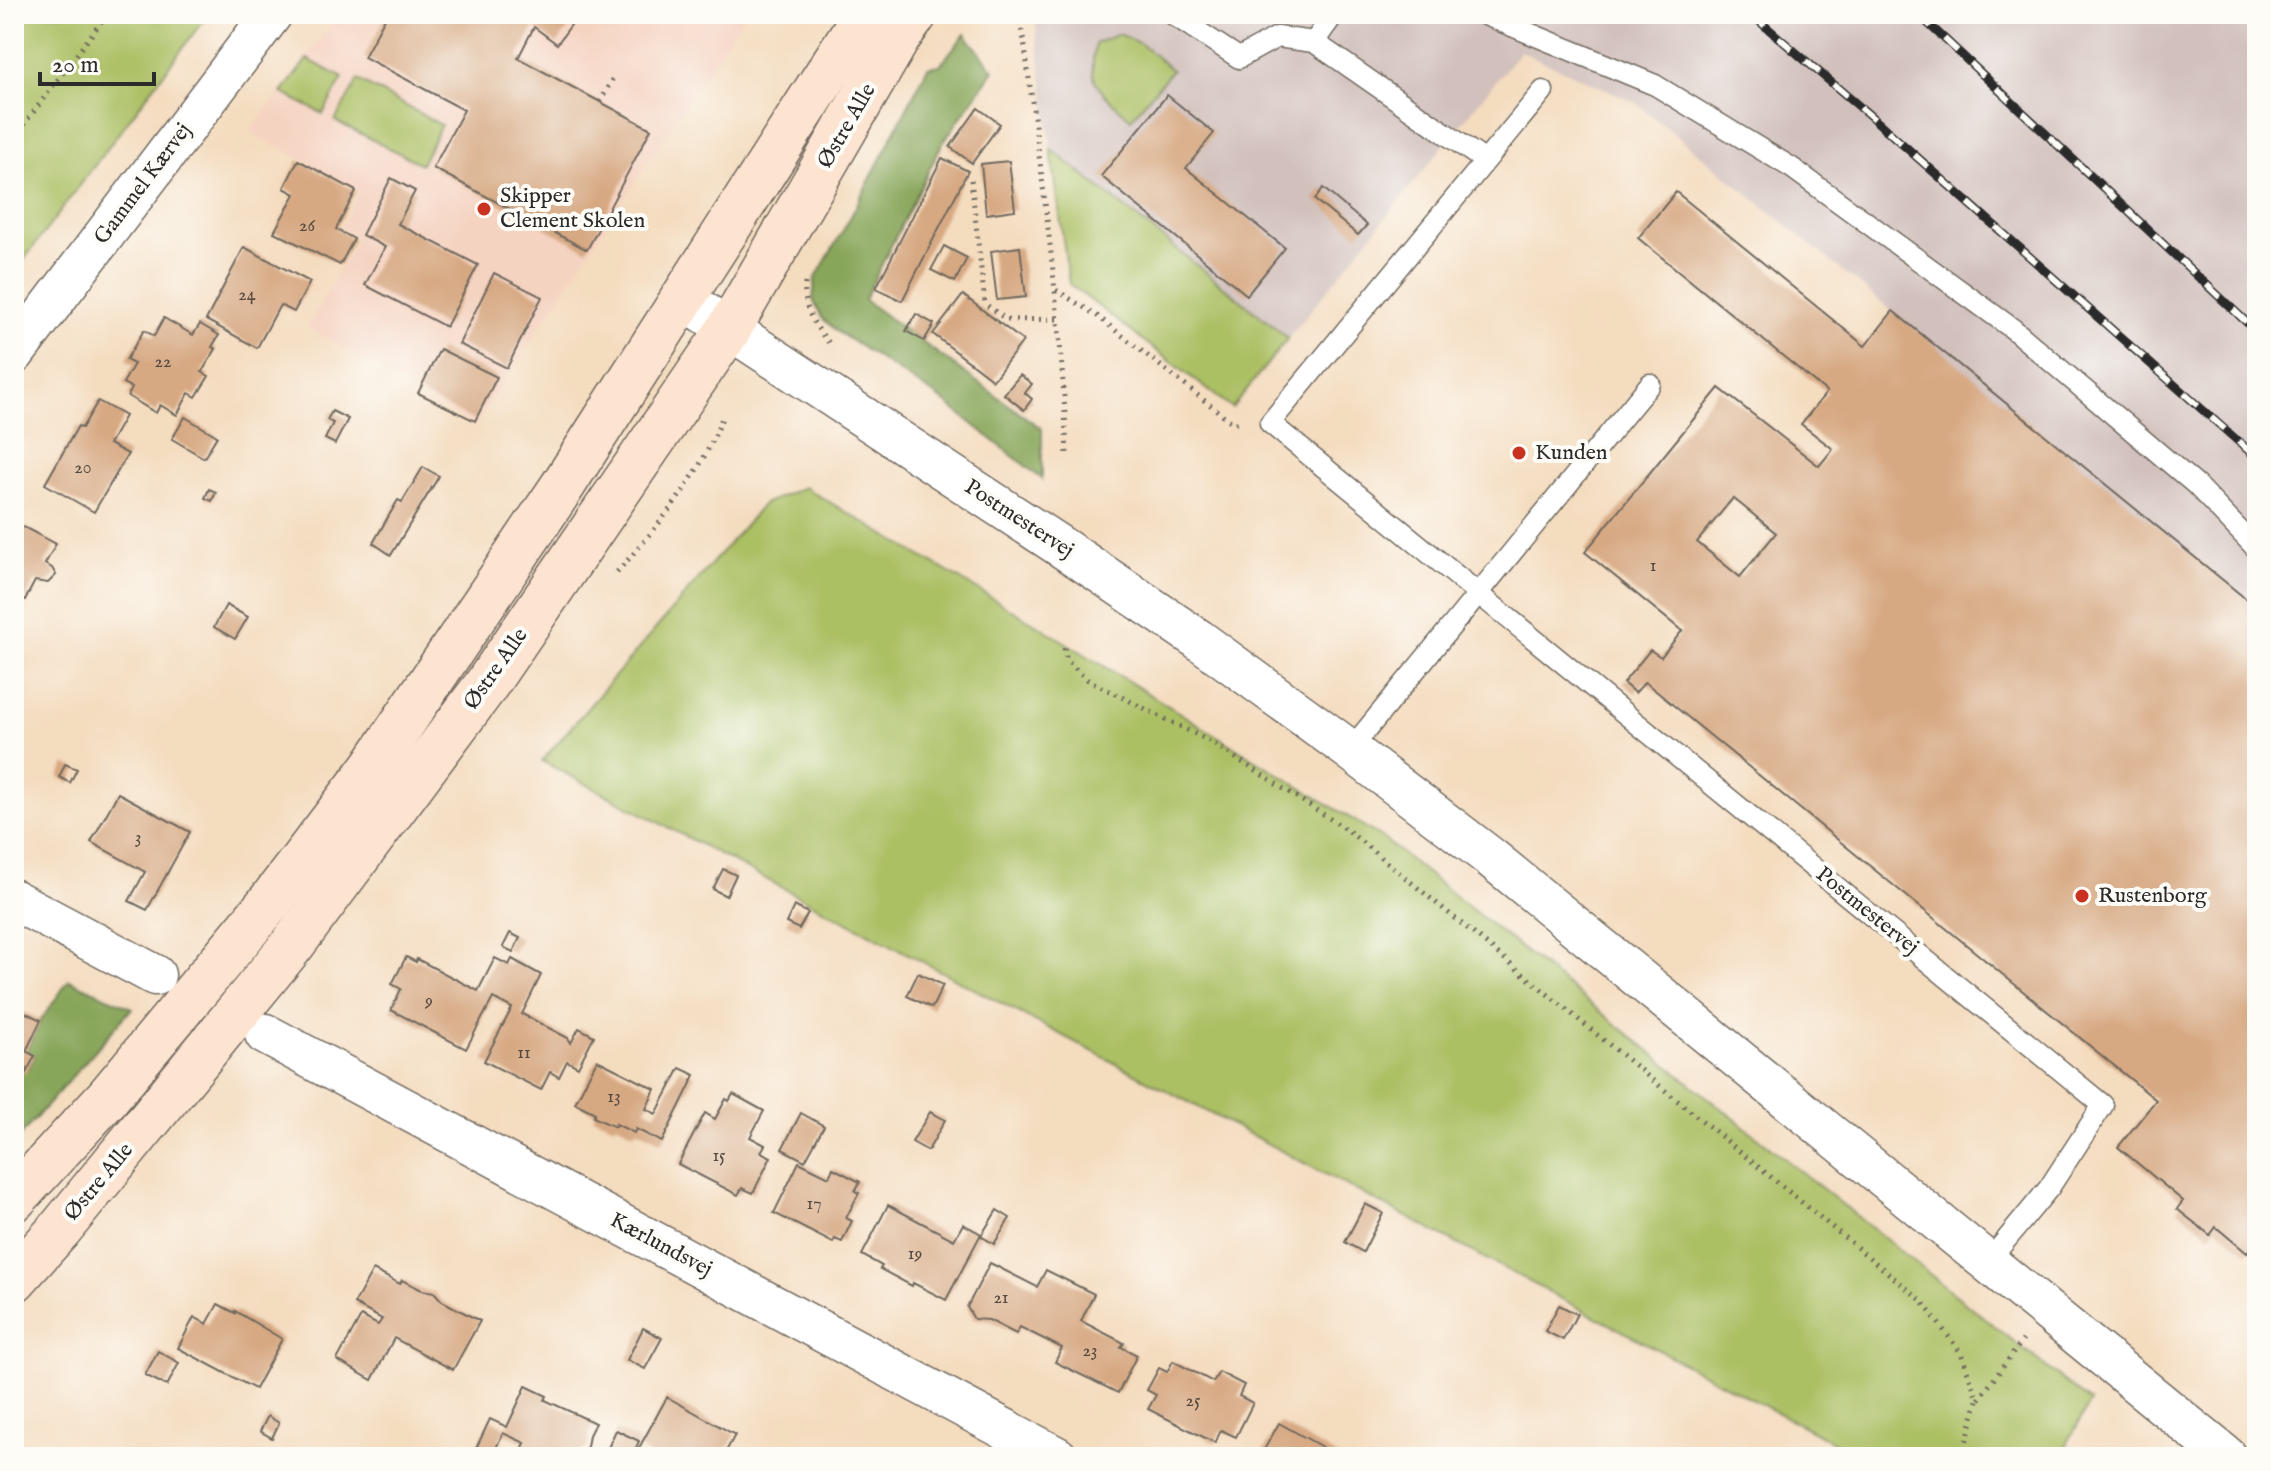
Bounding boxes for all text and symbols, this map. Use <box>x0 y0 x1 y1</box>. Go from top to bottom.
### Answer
scale bar <box>40 36 154 86</box>
text: 20 m <box>52 50 99 81</box>
street label: Østre Alle <box>812 79 882 173</box>
street label: Gammel Kærvej <box>88 118 198 250</box>
place label: Skipper Clement Skolen <box>500 182 645 235</box>
marker: Skipper Clement Skolen <box>475 200 493 218</box>
house number: 26 <box>299 215 315 238</box>
house number: 24 <box>238 284 256 307</box>
house number: 22 <box>155 351 171 374</box>
place label: Kunden <box>1535 439 1608 467</box>
marker: Kunden <box>1510 444 1528 462</box>
house number: 20 <box>74 457 92 480</box>
street label: Postmestervej <box>959 473 1079 565</box>
house number: 1 <box>1650 555 1656 578</box>
street label: Østre Alle <box>458 623 534 715</box>
house number: 3 <box>135 827 141 850</box>
street label: Postmestervej <box>1810 861 1924 961</box>
place label: Rustenborg <box>2098 882 2208 910</box>
marker: Rustenborg <box>2073 887 2091 905</box>
house number: 9 <box>424 990 433 1013</box>
house number: 11 <box>517 1042 531 1065</box>
house number: 13 <box>607 1086 621 1109</box>
street label: Østre Alle <box>58 1137 140 1227</box>
house number: 15 <box>712 1145 726 1168</box>
house number: 17 <box>806 1193 822 1216</box>
street label: Kærlundsvej <box>605 1206 717 1284</box>
house number: 19 <box>908 1243 922 1266</box>
house number: 21 <box>993 1287 1009 1310</box>
house number: 23 <box>1082 1340 1098 1363</box>
house number: 25 <box>1186 1390 1201 1413</box>

